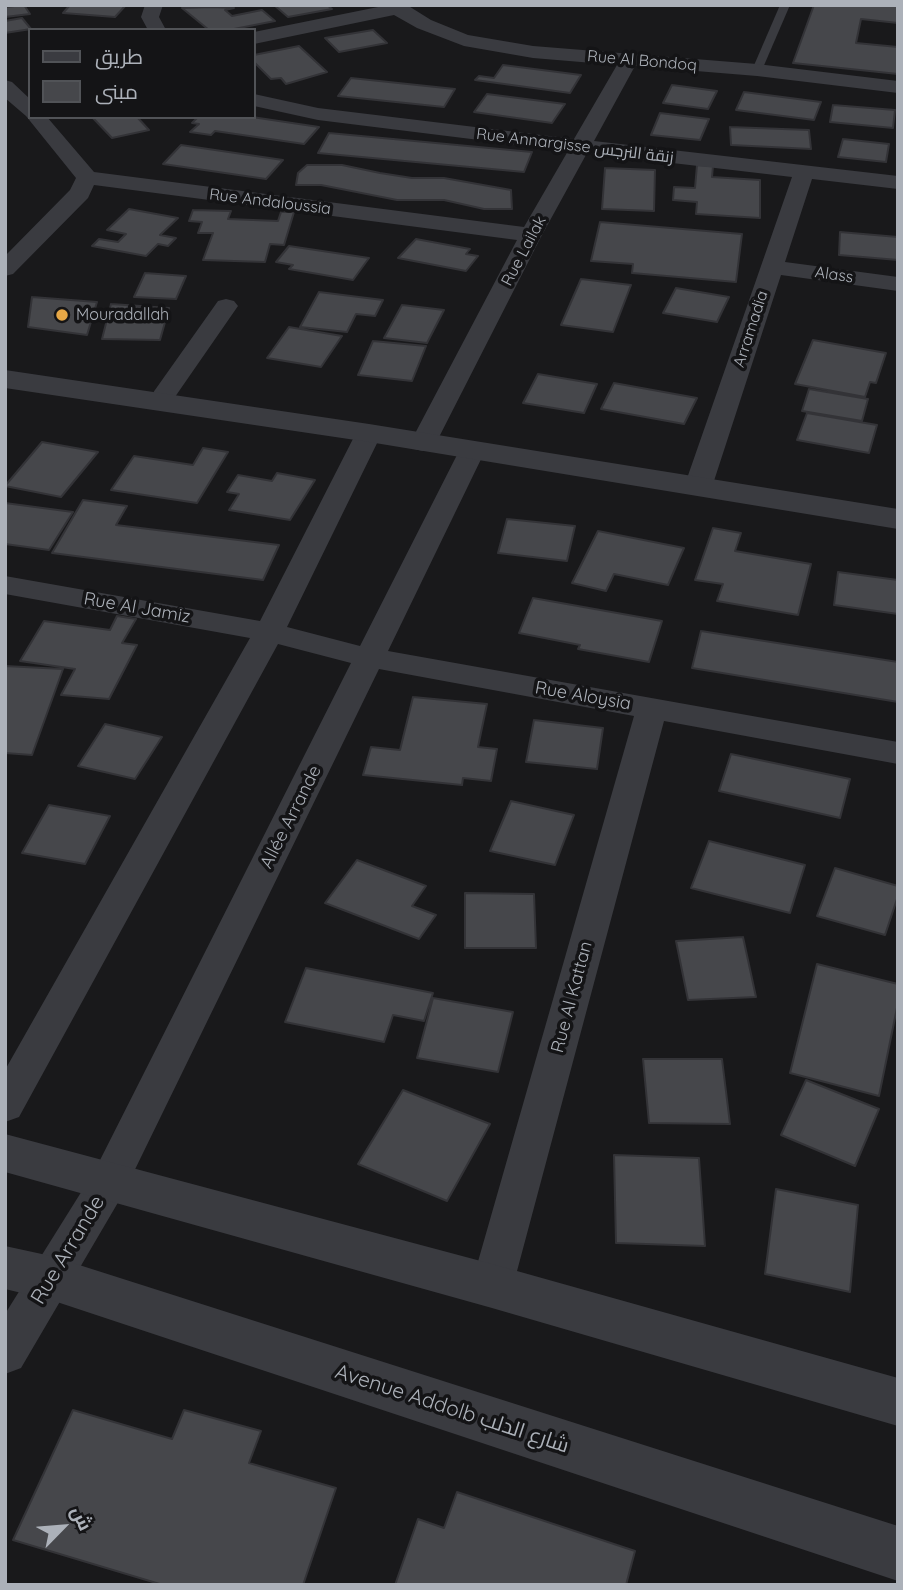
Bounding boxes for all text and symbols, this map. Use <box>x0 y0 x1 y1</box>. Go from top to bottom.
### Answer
legend <box>28 28 256 119</box>
text: طريق <box>95 43 143 69</box>
street label: Rue Al Bondoq <box>586 47 698 75</box>
text: مبنى <box>95 78 138 104</box>
street label: Rue Annargisse زنقة النرجس <box>475 124 675 168</box>
street label: Rue Andaloussia <box>208 185 332 219</box>
street label: Rue Lailak <box>498 213 550 289</box>
street label: Alass <box>813 263 855 287</box>
street label: Arramadia <box>730 288 772 370</box>
place label: Mouradallah <box>76 305 169 325</box>
marker: Mouradallah <box>54 307 70 323</box>
street label: Rue Al Jamiz <box>82 588 192 628</box>
street label: Rue Aloysia <box>533 677 633 715</box>
street label: Allée Arrande <box>256 762 326 872</box>
street label: Rue Al Kattan <box>547 939 597 1055</box>
street label: Rue Arrande <box>26 1191 110 1309</box>
street label: Avenue Addolb شارع الدلب <box>332 1359 572 1459</box>
north arrow <box>28 1492 98 1562</box>
text: ش <box>66 1502 98 1534</box>

